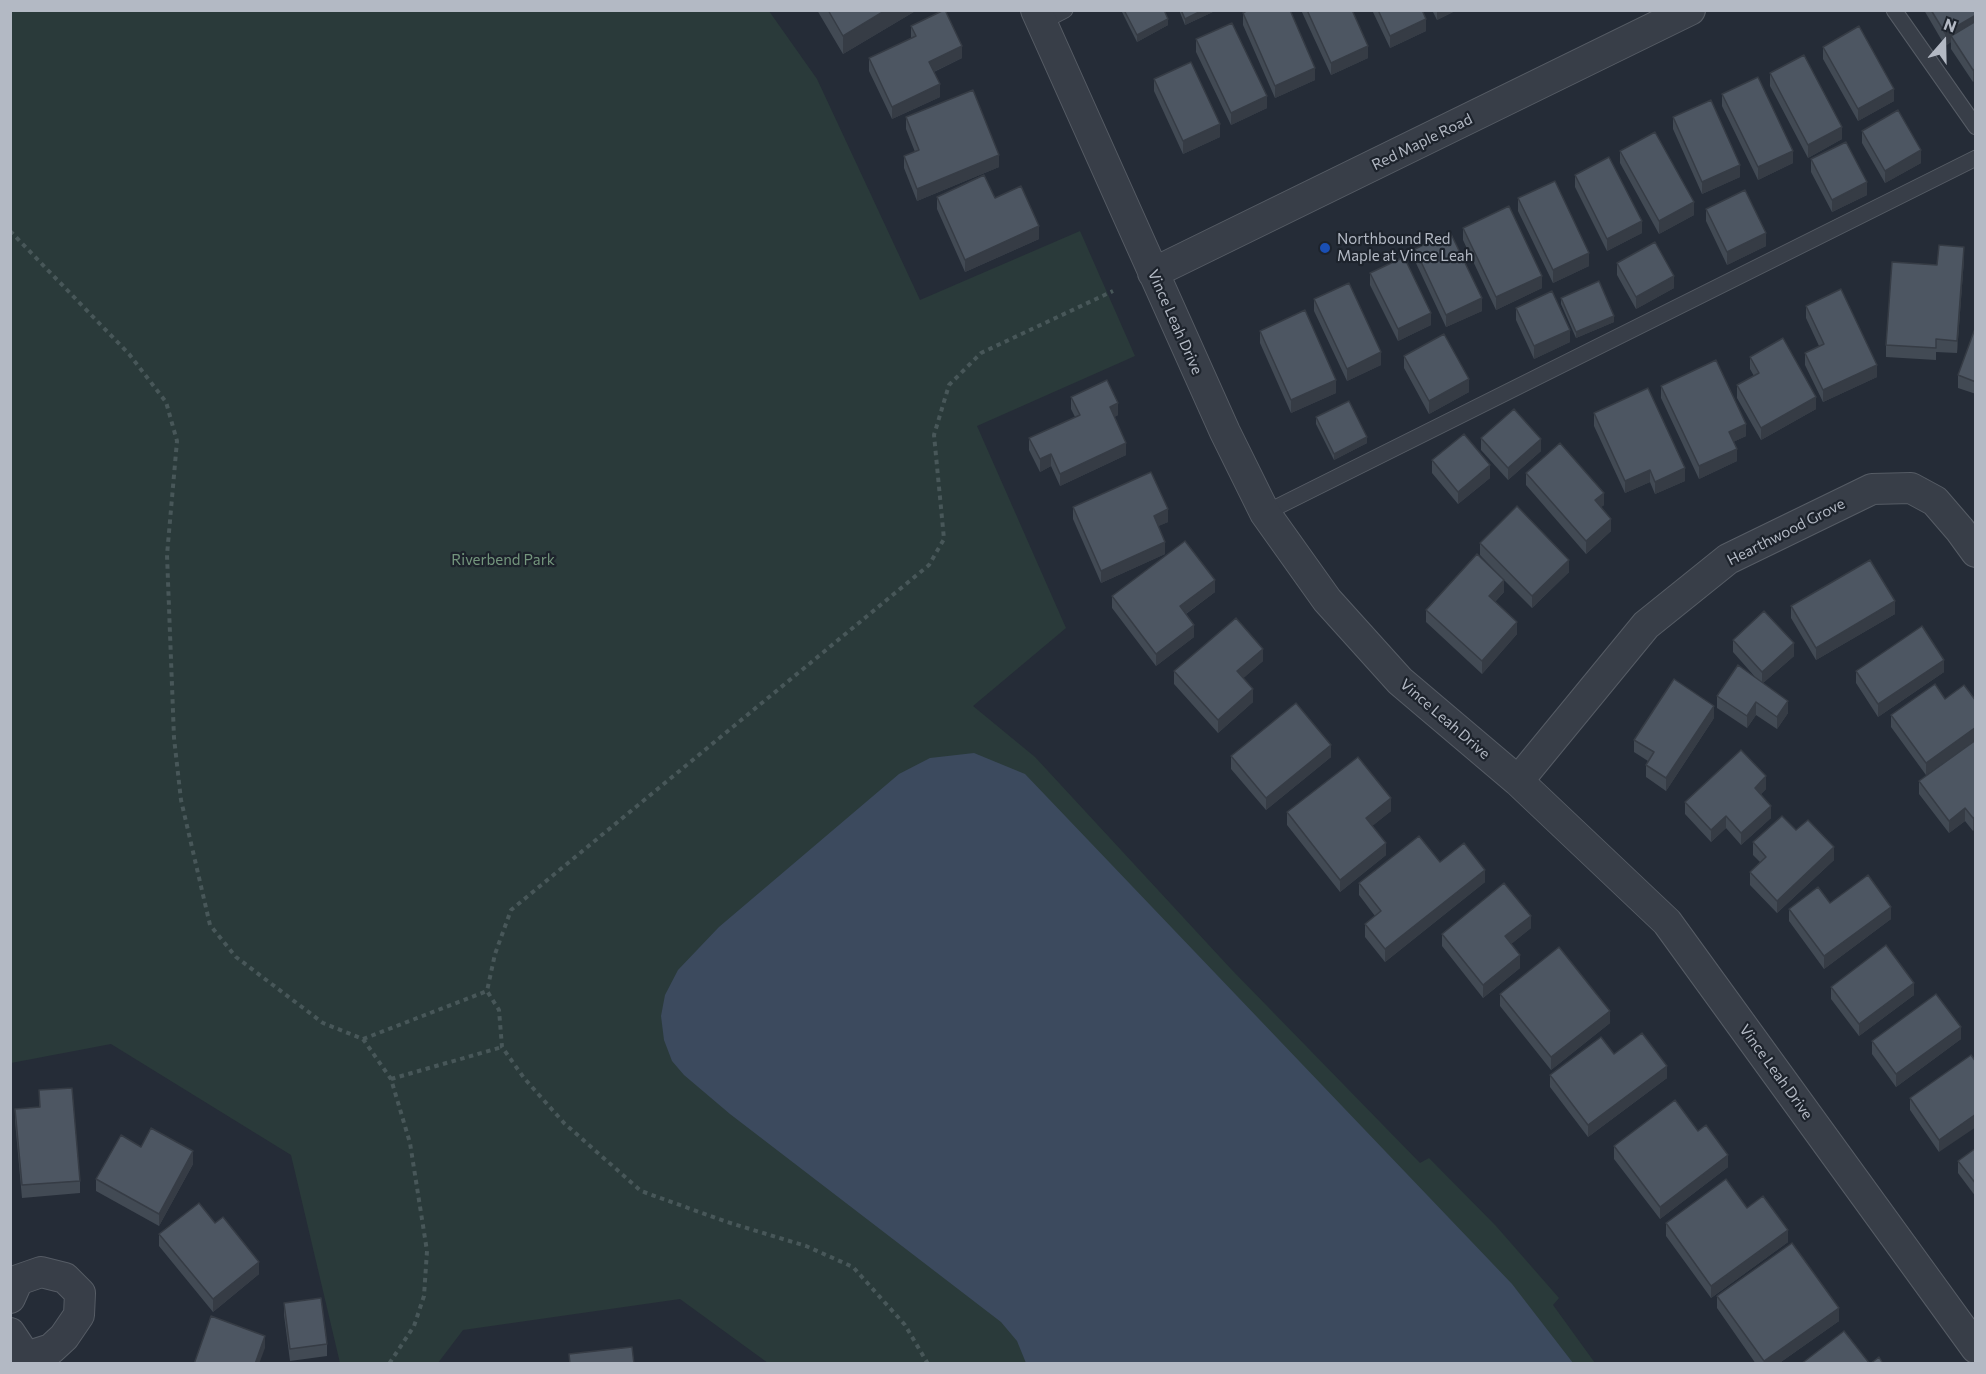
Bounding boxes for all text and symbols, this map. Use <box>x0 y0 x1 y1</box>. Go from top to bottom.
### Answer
north arrow <box>1914 12 1974 72</box>
text: N <box>1941 14 1959 36</box>
street label: Red Maple Road <box>1369 110 1475 174</box>
place label: Northbound Red Maple at Vince Leah <box>1337 230 1473 265</box>
marker: Northbound Red Maple at Vince Leah <box>1318 241 1332 255</box>
street label: Vince Leah Drive <box>1144 267 1206 377</box>
street label: Hearthwood Grove <box>1724 495 1848 569</box>
park label: Riverbend Park <box>451 551 555 569</box>
street label: Vince Leah Drive <box>1396 675 1494 763</box>
street label: Vince Leah Drive <box>1736 1021 1816 1123</box>

